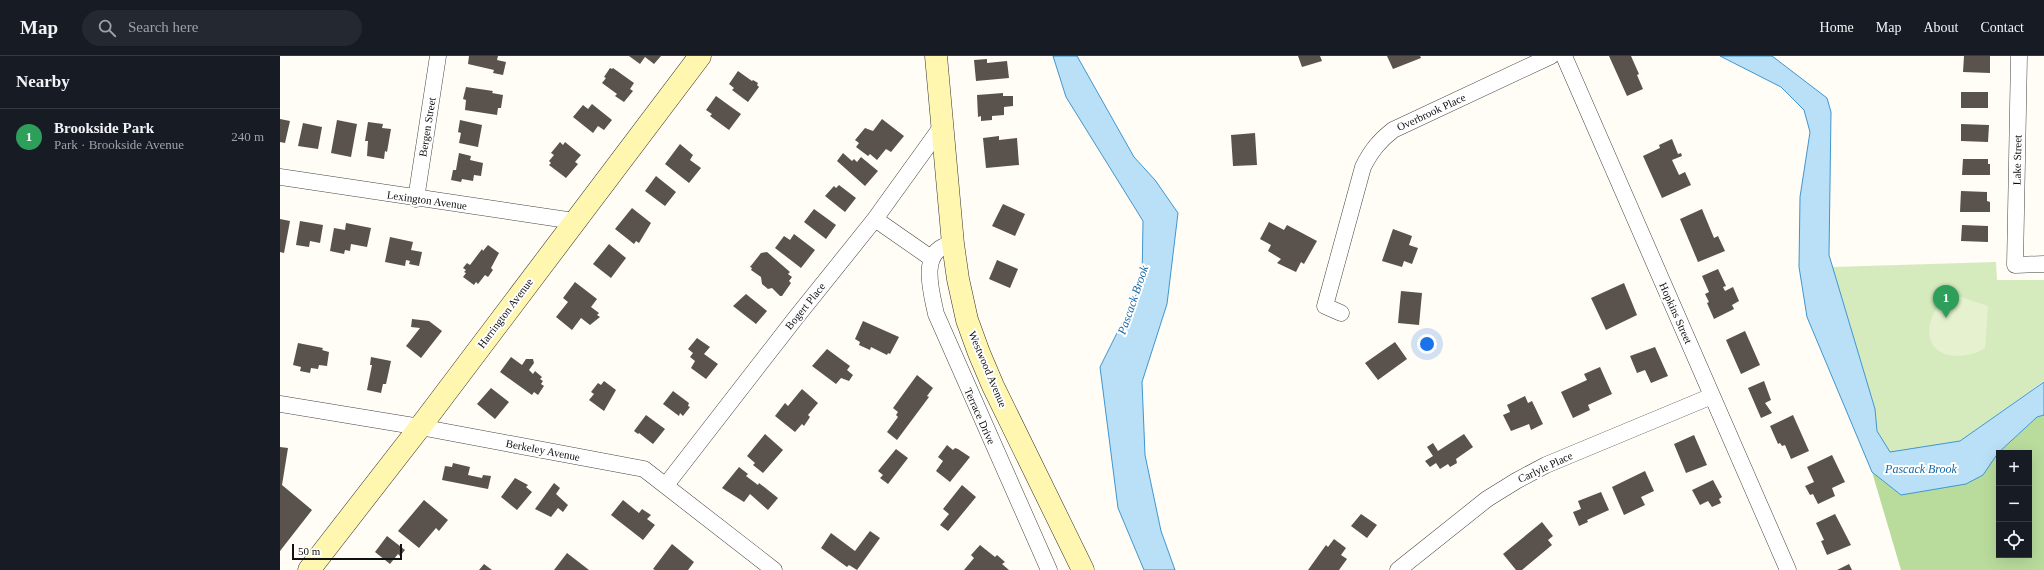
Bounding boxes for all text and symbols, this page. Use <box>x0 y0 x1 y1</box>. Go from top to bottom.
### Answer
search box <box>82 10 362 46</box>
text: Map <box>20 17 58 38</box>
icon: search <box>96 17 118 39</box>
text: Search here <box>128 19 198 35</box>
text: Home <box>1820 20 1854 35</box>
text: Map <box>1876 20 1901 35</box>
text: About <box>1923 20 1958 35</box>
text: Contact <box>1980 20 2024 35</box>
text: Nearby <box>16 72 70 91</box>
street label: Overbrook Place <box>1395 91 1467 133</box>
street label: Bergen Street <box>416 96 438 158</box>
text: Brookside Park <box>54 120 154 136</box>
text: 1 <box>26 129 32 144</box>
text: 240 m <box>231 129 264 144</box>
street label: Lake Street <box>2011 135 2023 185</box>
text: Park · Brookside Avenue <box>54 137 184 152</box>
street label: Lexington Avenue <box>386 188 468 212</box>
water label: Pascack Brook <box>1114 263 1152 337</box>
street label: Harrington Avenue <box>475 276 535 350</box>
street label: Bogert Place <box>783 280 828 332</box>
street label: Hopkins Street <box>1657 281 1695 345</box>
pin: 1 <box>1933 285 1959 318</box>
street label: Westwood Avenue <box>967 329 1010 409</box>
your location <box>1417 334 1437 354</box>
street label: Terrace Drive <box>962 386 998 446</box>
street label: Berkeley Avenue <box>505 437 581 463</box>
street label: Carlyle Place <box>1516 449 1574 485</box>
map controls <box>1996 450 2032 558</box>
button: + <box>1996 450 2032 486</box>
water label: Pascack Brook <box>1884 462 1958 476</box>
button: − <box>1996 486 2032 522</box>
button: locate <box>1996 522 2032 558</box>
scale bar <box>292 542 402 561</box>
text: 50 m <box>298 545 320 557</box>

